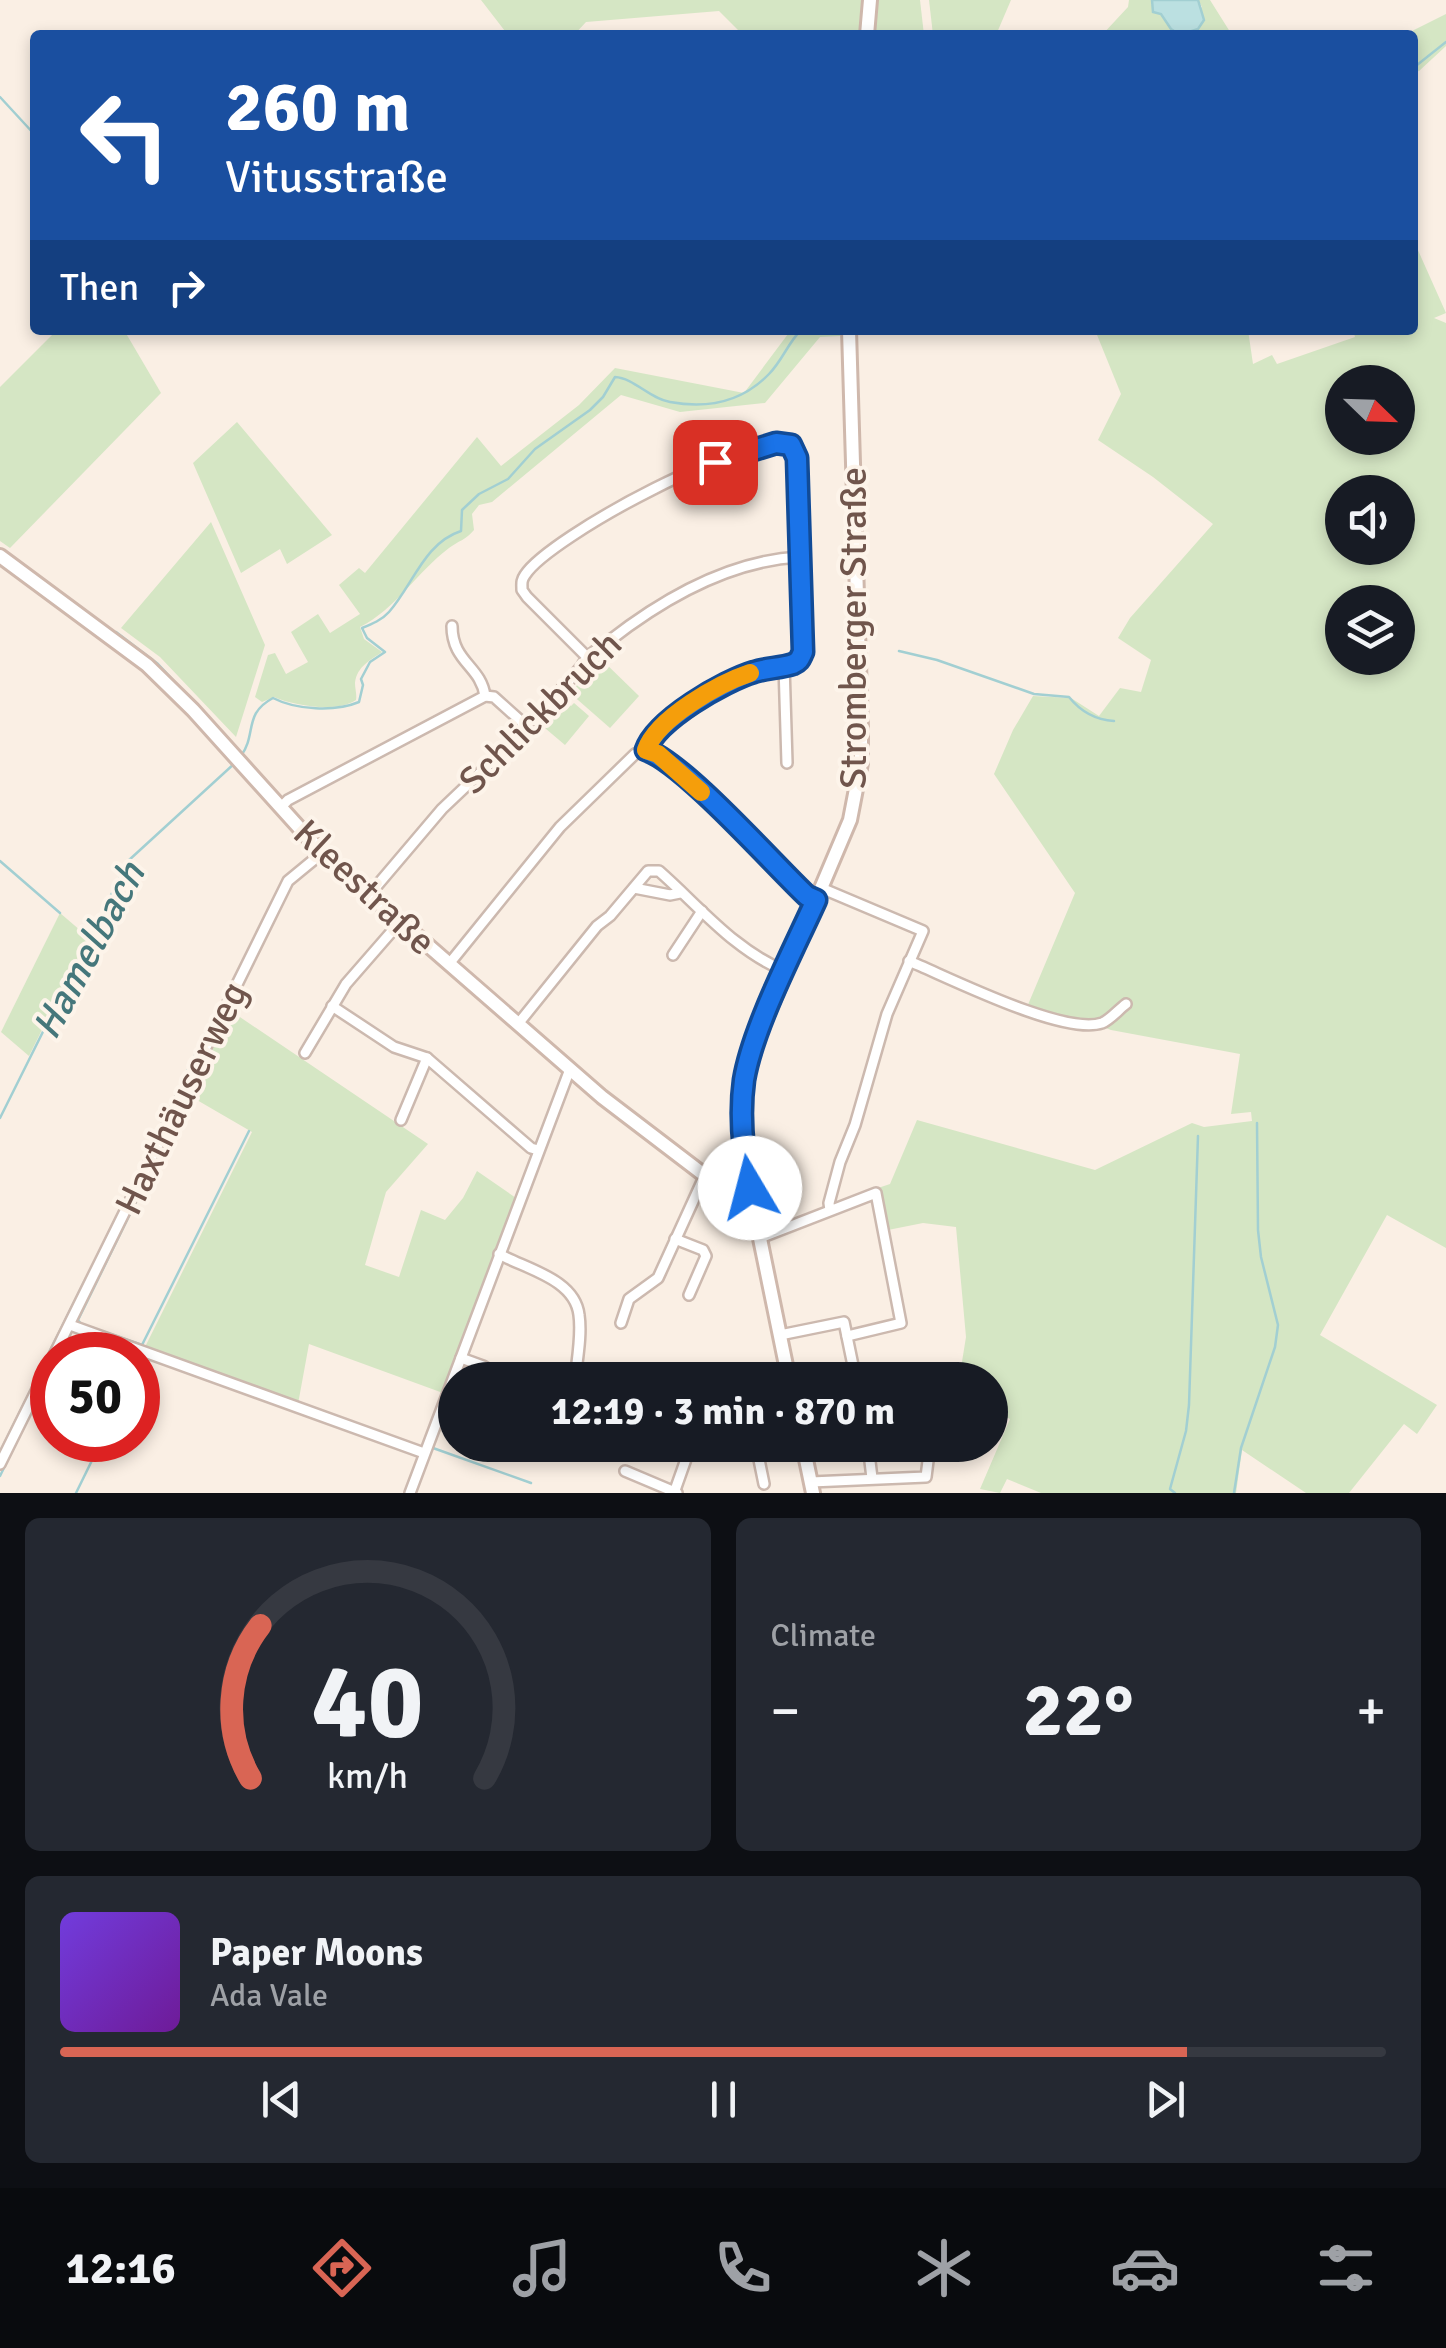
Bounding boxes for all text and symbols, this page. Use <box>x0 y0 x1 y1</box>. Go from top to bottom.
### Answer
text: 260 m <box>225 64 410 150</box>
icon: left <box>60 70 190 200</box>
text: Vitusstraße <box>225 150 448 205</box>
icon: right <box>159 260 214 315</box>
text: Then <box>60 264 139 311</box>
north arrow <box>1325 365 1415 455</box>
map controls <box>1325 365 1415 675</box>
pin <box>673 420 758 505</box>
icon: arrive <box>688 435 743 490</box>
street label: Stromberger Straße <box>830 467 877 789</box>
button: sound <box>1325 475 1415 565</box>
button: layers <box>1325 585 1415 675</box>
street label: Schlickbruch <box>449 621 632 804</box>
street label: Kleestraße <box>284 810 445 965</box>
water label: Hamelbach <box>22 853 157 1047</box>
street label: Haxthäuserweg <box>105 974 258 1222</box>
position arrow <box>698 1136 802 1240</box>
speed limit sign: 50 <box>30 1332 160 1462</box>
text: 12:19 · 3 min · 870 m <box>551 1388 895 1435</box>
text: Climate <box>771 1616 876 1655</box>
text: 40 <box>312 1638 424 1766</box>
text: 22° <box>1023 1664 1134 1757</box>
text: − <box>771 1677 800 1745</box>
text: + <box>1356 1677 1386 1745</box>
text: km/h <box>327 1754 408 1798</box>
text: Paper Moons <box>210 1929 423 1976</box>
text: Ada Vale <box>210 1976 328 2015</box>
icon: previous <box>254 2072 309 2127</box>
icon: pause <box>696 2072 751 2127</box>
icon: next <box>1138 2072 1193 2127</box>
icon: directions <box>307 2233 377 2303</box>
icon: music <box>507 2233 577 2303</box>
icon: phone <box>708 2233 778 2303</box>
icon: climate <box>909 2233 979 2303</box>
icon: car <box>1110 2233 1180 2303</box>
icon: filters <box>1311 2233 1381 2303</box>
text: 12:16 <box>65 2241 176 2296</box>

